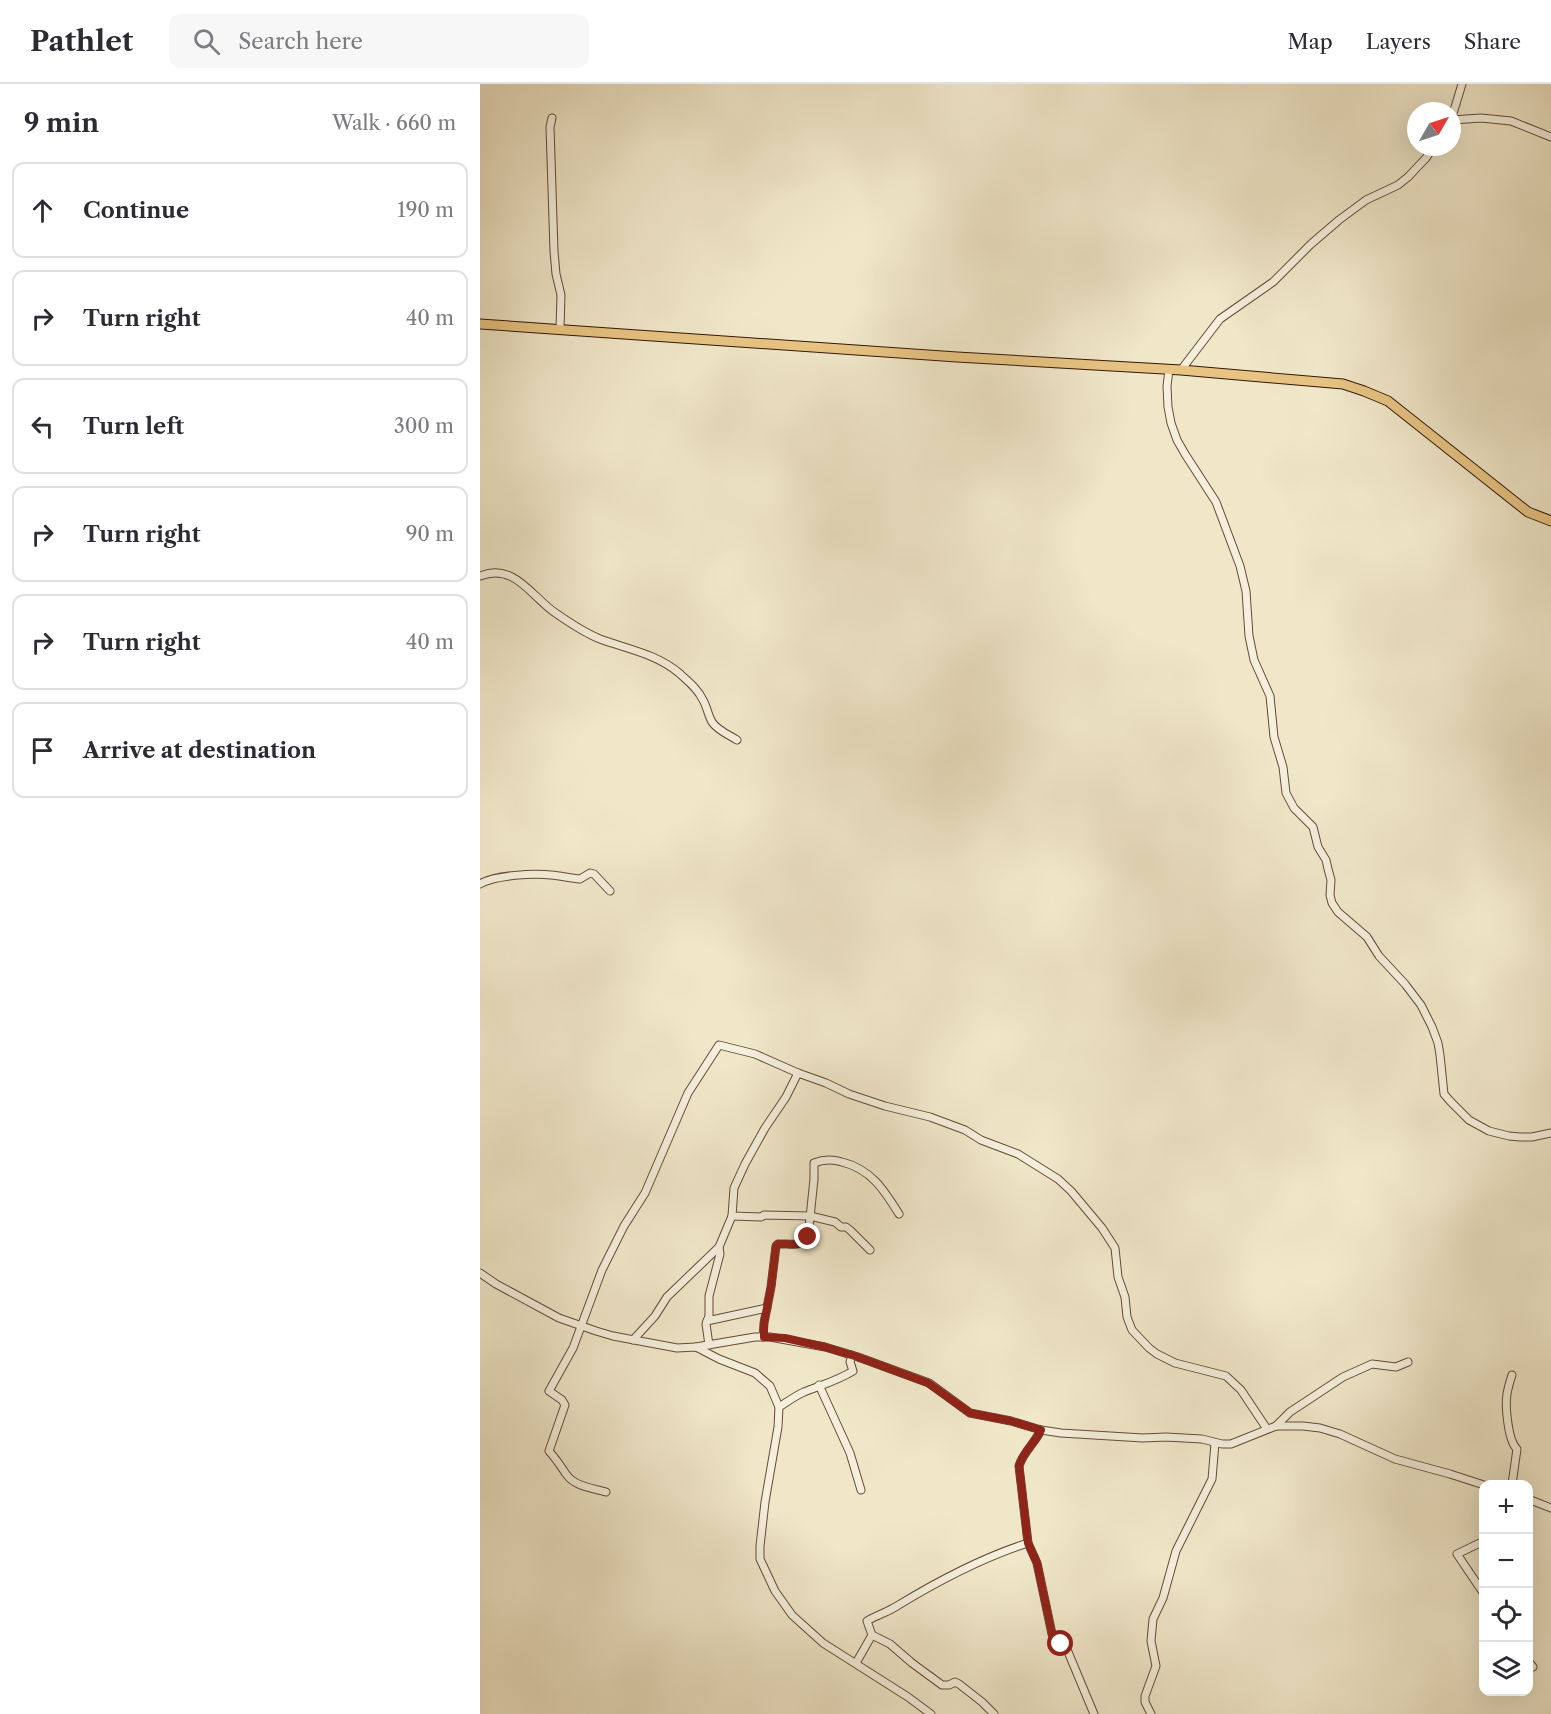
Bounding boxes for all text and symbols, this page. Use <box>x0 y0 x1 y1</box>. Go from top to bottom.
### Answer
search box <box>169 14 589 68</box>
text: Pathlet <box>30 24 133 58</box>
icon: search <box>190 25 223 58</box>
text: Search here <box>238 28 363 55</box>
text: Map <box>1288 29 1333 54</box>
text: Layers <box>1366 29 1431 54</box>
text: Share <box>1464 29 1521 54</box>
north arrow <box>1407 102 1461 156</box>
text: 9 min <box>24 107 99 139</box>
text: Walk · 660 m <box>332 111 456 135</box>
icon: ahead <box>26 194 59 227</box>
text: Continue <box>83 197 189 224</box>
text: 190 m <box>397 198 454 222</box>
icon: right <box>26 302 59 335</box>
text: Turn right <box>83 305 201 332</box>
text: 40 m <box>406 306 454 330</box>
icon: left <box>26 410 59 443</box>
text: Turn left <box>83 413 184 440</box>
text: 300 m <box>394 414 454 438</box>
icon: right <box>26 518 59 551</box>
text: Turn right <box>83 521 201 548</box>
text: 90 m <box>406 522 454 546</box>
icon: right <box>26 626 59 659</box>
text: Turn right <box>83 629 201 656</box>
text: 40 m <box>406 630 454 654</box>
icon: arrive <box>26 734 59 767</box>
text: Arrive at destination <box>83 737 316 764</box>
route end <box>794 1223 820 1249</box>
map controls <box>1479 1480 1533 1696</box>
button: + <box>1479 1480 1533 1534</box>
button: − <box>1479 1534 1533 1588</box>
button: locate <box>1479 1588 1533 1642</box>
route start <box>1047 1630 1073 1656</box>
button: layers <box>1479 1642 1533 1696</box>

